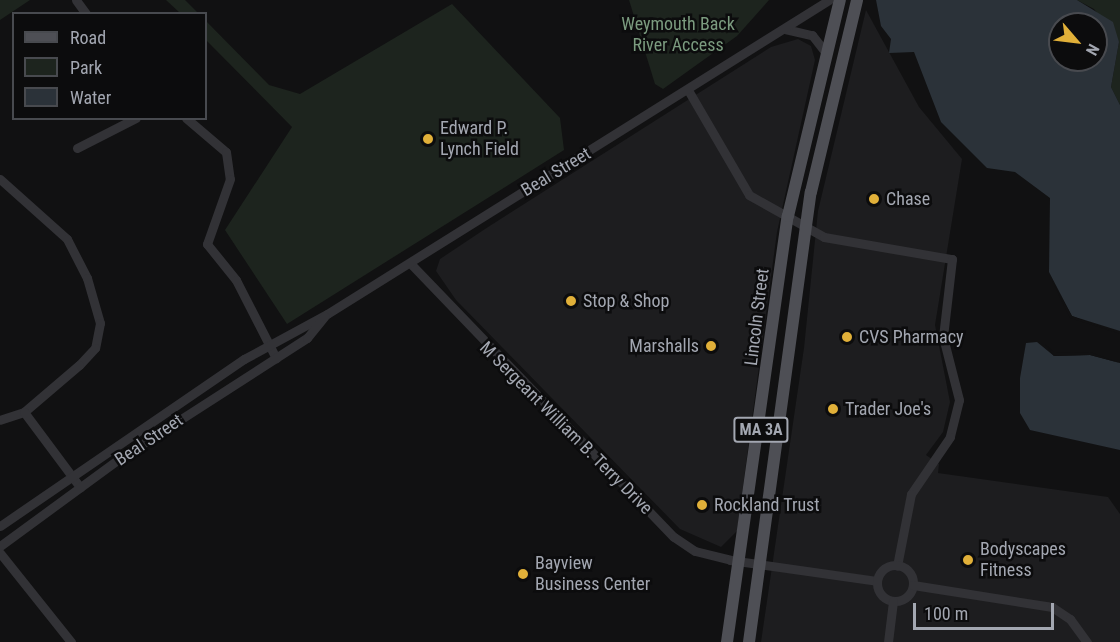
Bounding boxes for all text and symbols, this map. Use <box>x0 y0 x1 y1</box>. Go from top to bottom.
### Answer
legend <box>12 12 207 120</box>
north arrow <box>1048 12 1108 72</box>
park label: Weymouth Back River Access <box>621 14 735 57</box>
text: Road <box>70 27 106 48</box>
text: N <box>1082 41 1103 59</box>
text: Park <box>70 57 102 78</box>
text: Water <box>70 87 111 108</box>
place label: Edward P. Lynch Field <box>440 118 519 160</box>
marker: Edward P. Lynch Field <box>421 132 435 146</box>
street label: Beal Street <box>517 143 595 201</box>
place label: Chase <box>886 188 930 210</box>
marker: Chase <box>867 192 881 206</box>
street label: Lincoln Street <box>740 267 774 367</box>
place label: Stop & Shop <box>583 290 669 312</box>
marker: Stop & Shop <box>564 294 578 308</box>
place label: CVS Pharmacy <box>859 326 964 348</box>
marker: CVS Pharmacy <box>840 330 854 344</box>
place label: Marshalls <box>629 335 699 357</box>
street label: M Sergeant William B. Terry Drive <box>475 337 657 519</box>
marker: Marshalls <box>704 339 718 353</box>
place label: Trader Joe's <box>845 398 931 420</box>
marker: Trader Joe's <box>826 402 840 416</box>
street label: Beal Street <box>111 409 187 471</box>
road number: MA 3A <box>732 417 789 443</box>
place label: Rockland Trust <box>714 494 820 516</box>
marker: Rockland Trust <box>695 498 709 512</box>
place label: Bodyscapes Fitness <box>980 539 1066 582</box>
place label: Bayview Business Center <box>535 553 650 596</box>
marker: Bodyscapes Fitness <box>961 553 975 567</box>
marker: Bayview Business Center <box>516 567 530 581</box>
scale bar <box>916 591 1057 629</box>
text: 100 m <box>924 603 968 624</box>

